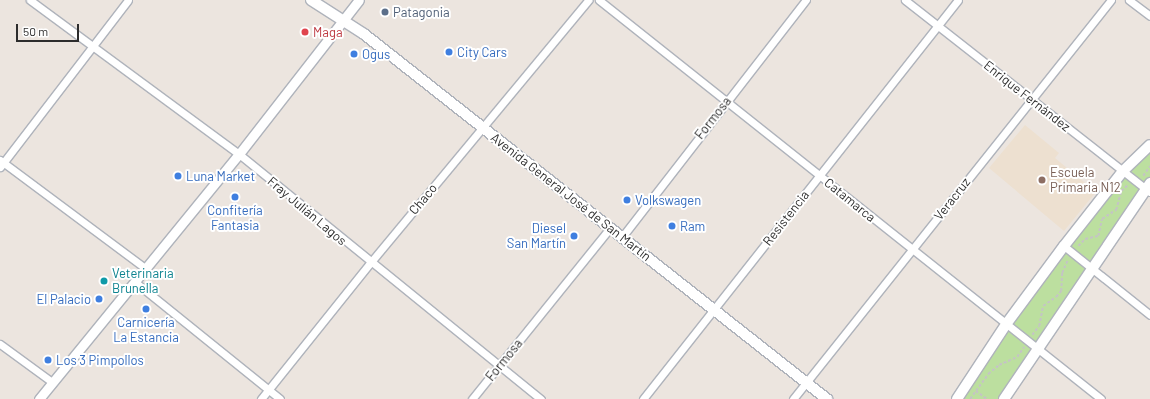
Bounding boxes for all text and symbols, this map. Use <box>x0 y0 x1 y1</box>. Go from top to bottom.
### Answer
place label: Patagonia <box>393 4 450 20</box>
marker: Patagonia <box>380 7 390 17</box>
scale bar <box>18 16 81 42</box>
text: 50 m <box>23 24 48 38</box>
place label: Maga <box>313 24 343 40</box>
marker: Maga <box>300 27 310 37</box>
place label: City Cars <box>457 44 507 60</box>
place label: Ogus <box>362 46 390 62</box>
marker: City Cars <box>444 47 454 57</box>
marker: Ogus <box>349 49 359 59</box>
street label: Enrique Fernández <box>981 57 1073 135</box>
street label: Formosa <box>692 94 734 142</box>
street label: Avenida General José de San Martín <box>488 130 654 264</box>
place label: Escuela Primaria N12 <box>1050 165 1121 196</box>
place label: Luna Market <box>186 168 255 184</box>
marker: Luna Market <box>173 171 183 181</box>
street label: Fray Julián Lagos <box>264 173 350 249</box>
street label: Catamarca <box>821 175 879 225</box>
street label: Veracruz <box>931 175 973 223</box>
marker: Escuela Primaria N12 <box>1037 175 1047 185</box>
street label: Chaco <box>406 180 440 218</box>
street label: Resistencia <box>760 187 812 249</box>
marker: Confitería Fantasia <box>230 192 240 202</box>
place label: Volkswagen <box>635 192 701 208</box>
marker: Volkswagen <box>622 195 632 205</box>
place label: Confitería Fantasia <box>207 203 263 234</box>
place label: Ram <box>680 218 705 234</box>
place label: Diesel San Martín <box>507 221 566 252</box>
marker: Ram <box>667 221 677 231</box>
marker: Diesel San Martín <box>569 231 579 241</box>
place label: Veterinaria Brunella <box>112 266 174 297</box>
marker: Veterinaria Brunella <box>99 276 109 286</box>
place label: El Palacio <box>36 291 91 307</box>
marker: El Palacio <box>94 294 104 304</box>
marker: Carnicería La Estancia <box>141 304 151 314</box>
place label: Carnicería La Estancia <box>113 315 179 346</box>
street label: Formosa <box>482 336 526 384</box>
place label: Los 3 Pimpollos <box>56 352 144 368</box>
marker: Los 3 Pimpollos <box>43 355 53 365</box>

